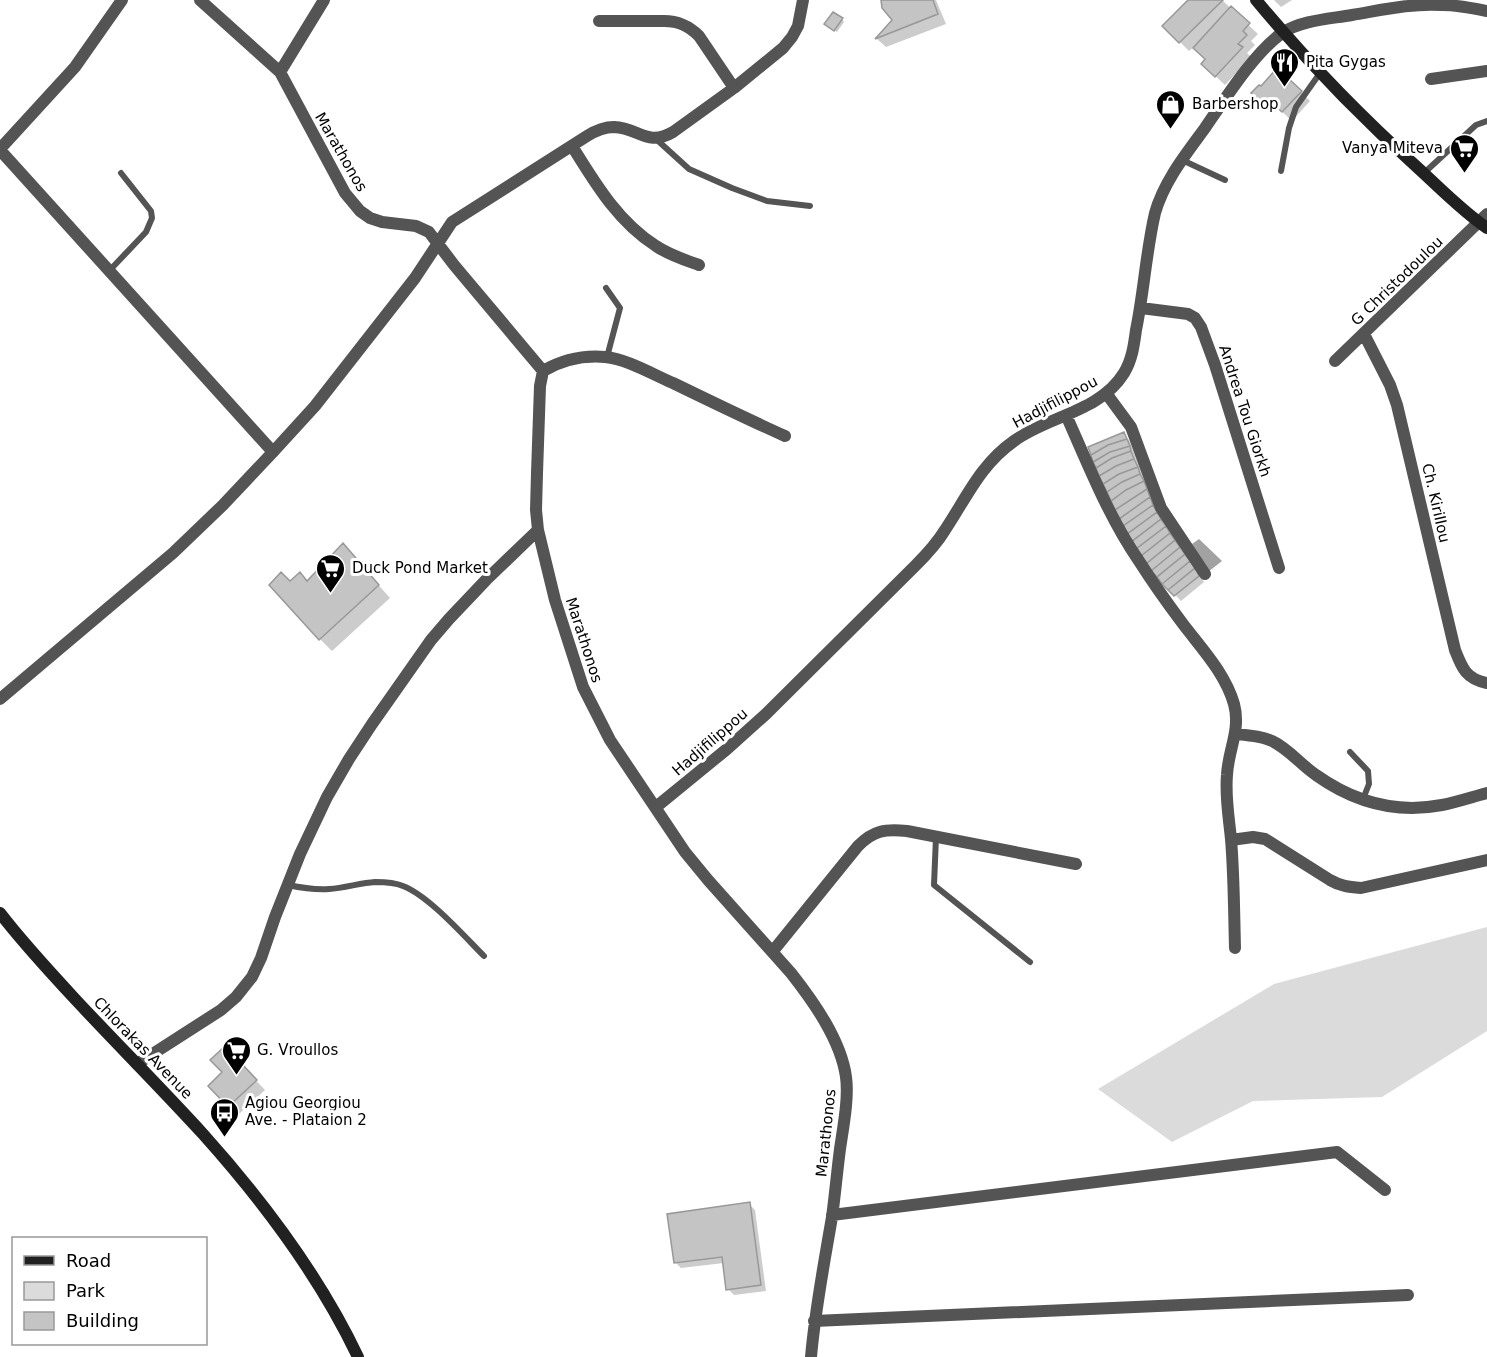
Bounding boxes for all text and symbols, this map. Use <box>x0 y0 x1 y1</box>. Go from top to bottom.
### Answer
restaurant icon: Pita Gygas <box>1269 46 1301 88</box>
place label: Pita Gygas <box>1306 53 1386 71</box>
shop icon: Barbershop <box>1155 88 1187 130</box>
place label: Barbershop <box>1192 95 1279 113</box>
street label: Marathonos <box>311 109 371 195</box>
supermarket icon: Vanya Miteva <box>1448 132 1480 174</box>
place label: Vanya Miteva <box>1342 139 1443 157</box>
street label: G Christodoulou <box>1347 233 1447 329</box>
street label: Andrea Tou Giorkh <box>1215 343 1275 479</box>
street label: Hadjifilippou <box>1009 372 1101 432</box>
street label: Ch. Kirillou <box>1418 462 1454 544</box>
supermarket icon: Duck Pond Market <box>315 552 347 594</box>
place label: Duck Pond Market <box>352 559 488 577</box>
street label: Marathonos <box>562 595 606 685</box>
street label: Hadjifilippou <box>669 704 751 780</box>
street label: Chlorakas Avenue <box>90 993 196 1103</box>
supermarket icon: G. Vroullos <box>220 1034 252 1076</box>
place label: G. Vroullos <box>257 1041 338 1059</box>
street label: Marathonos <box>812 1088 840 1178</box>
place label: Agiou Georgiou Ave. - Plataion 2 <box>245 1094 367 1129</box>
bus stop icon: Agiou Georgiou Ave. - Plataion 2 <box>208 1096 240 1138</box>
legend <box>12 1237 207 1345</box>
text: Road <box>66 1250 111 1271</box>
text: Park <box>66 1280 105 1301</box>
text: Building <box>66 1310 139 1331</box>

